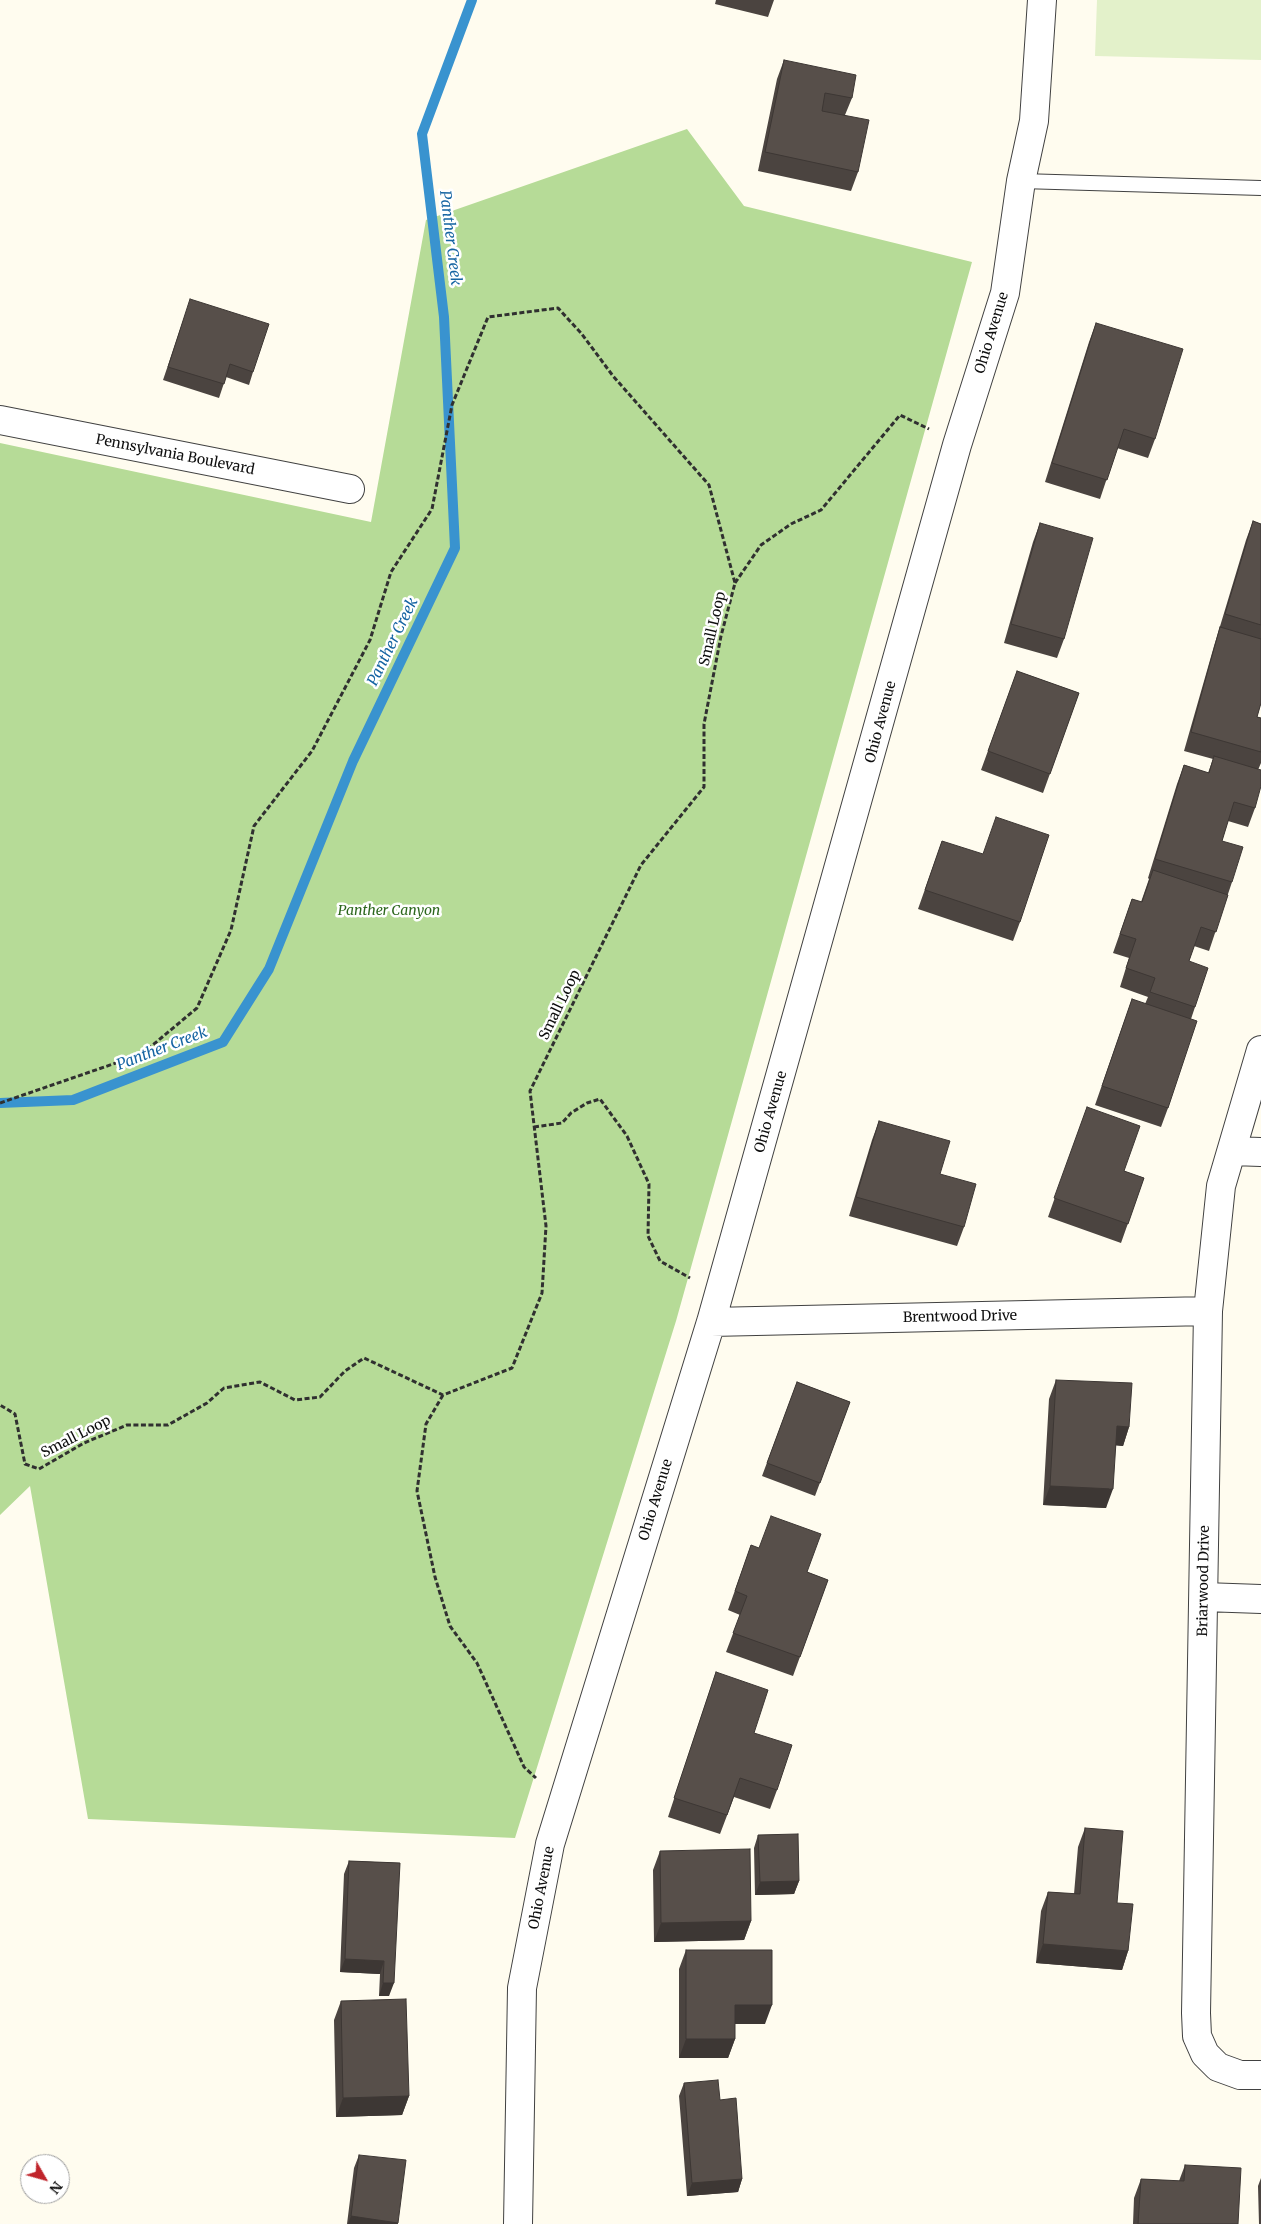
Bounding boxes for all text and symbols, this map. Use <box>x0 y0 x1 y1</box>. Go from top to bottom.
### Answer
water label: Panther Creek <box>435 189 465 287</box>
street label: Ohio Avenue <box>972 290 1012 376</box>
street label: Pennsylvania Boulevard <box>94 431 256 479</box>
street label: Small Loop <box>696 590 730 668</box>
water label: Panther Creek <box>364 595 422 689</box>
street label: Ohio Avenue <box>862 679 900 765</box>
park label: Panther Canyon <box>338 903 440 919</box>
street label: Small Loop <box>536 967 584 1043</box>
water label: Panther Creek <box>114 1023 210 1075</box>
street label: Ohio Avenue <box>751 1069 791 1155</box>
street label: Brentwood Drive <box>903 1308 1017 1326</box>
street label: Small Loop <box>38 1412 114 1462</box>
street label: Ohio Avenue <box>636 1457 676 1543</box>
street label: Briarwood Drive <box>1195 1525 1213 1637</box>
street label: Ohio Avenue <box>526 1845 558 1931</box>
north arrow <box>20 2154 70 2204</box>
text: N <box>46 2178 67 2198</box>

